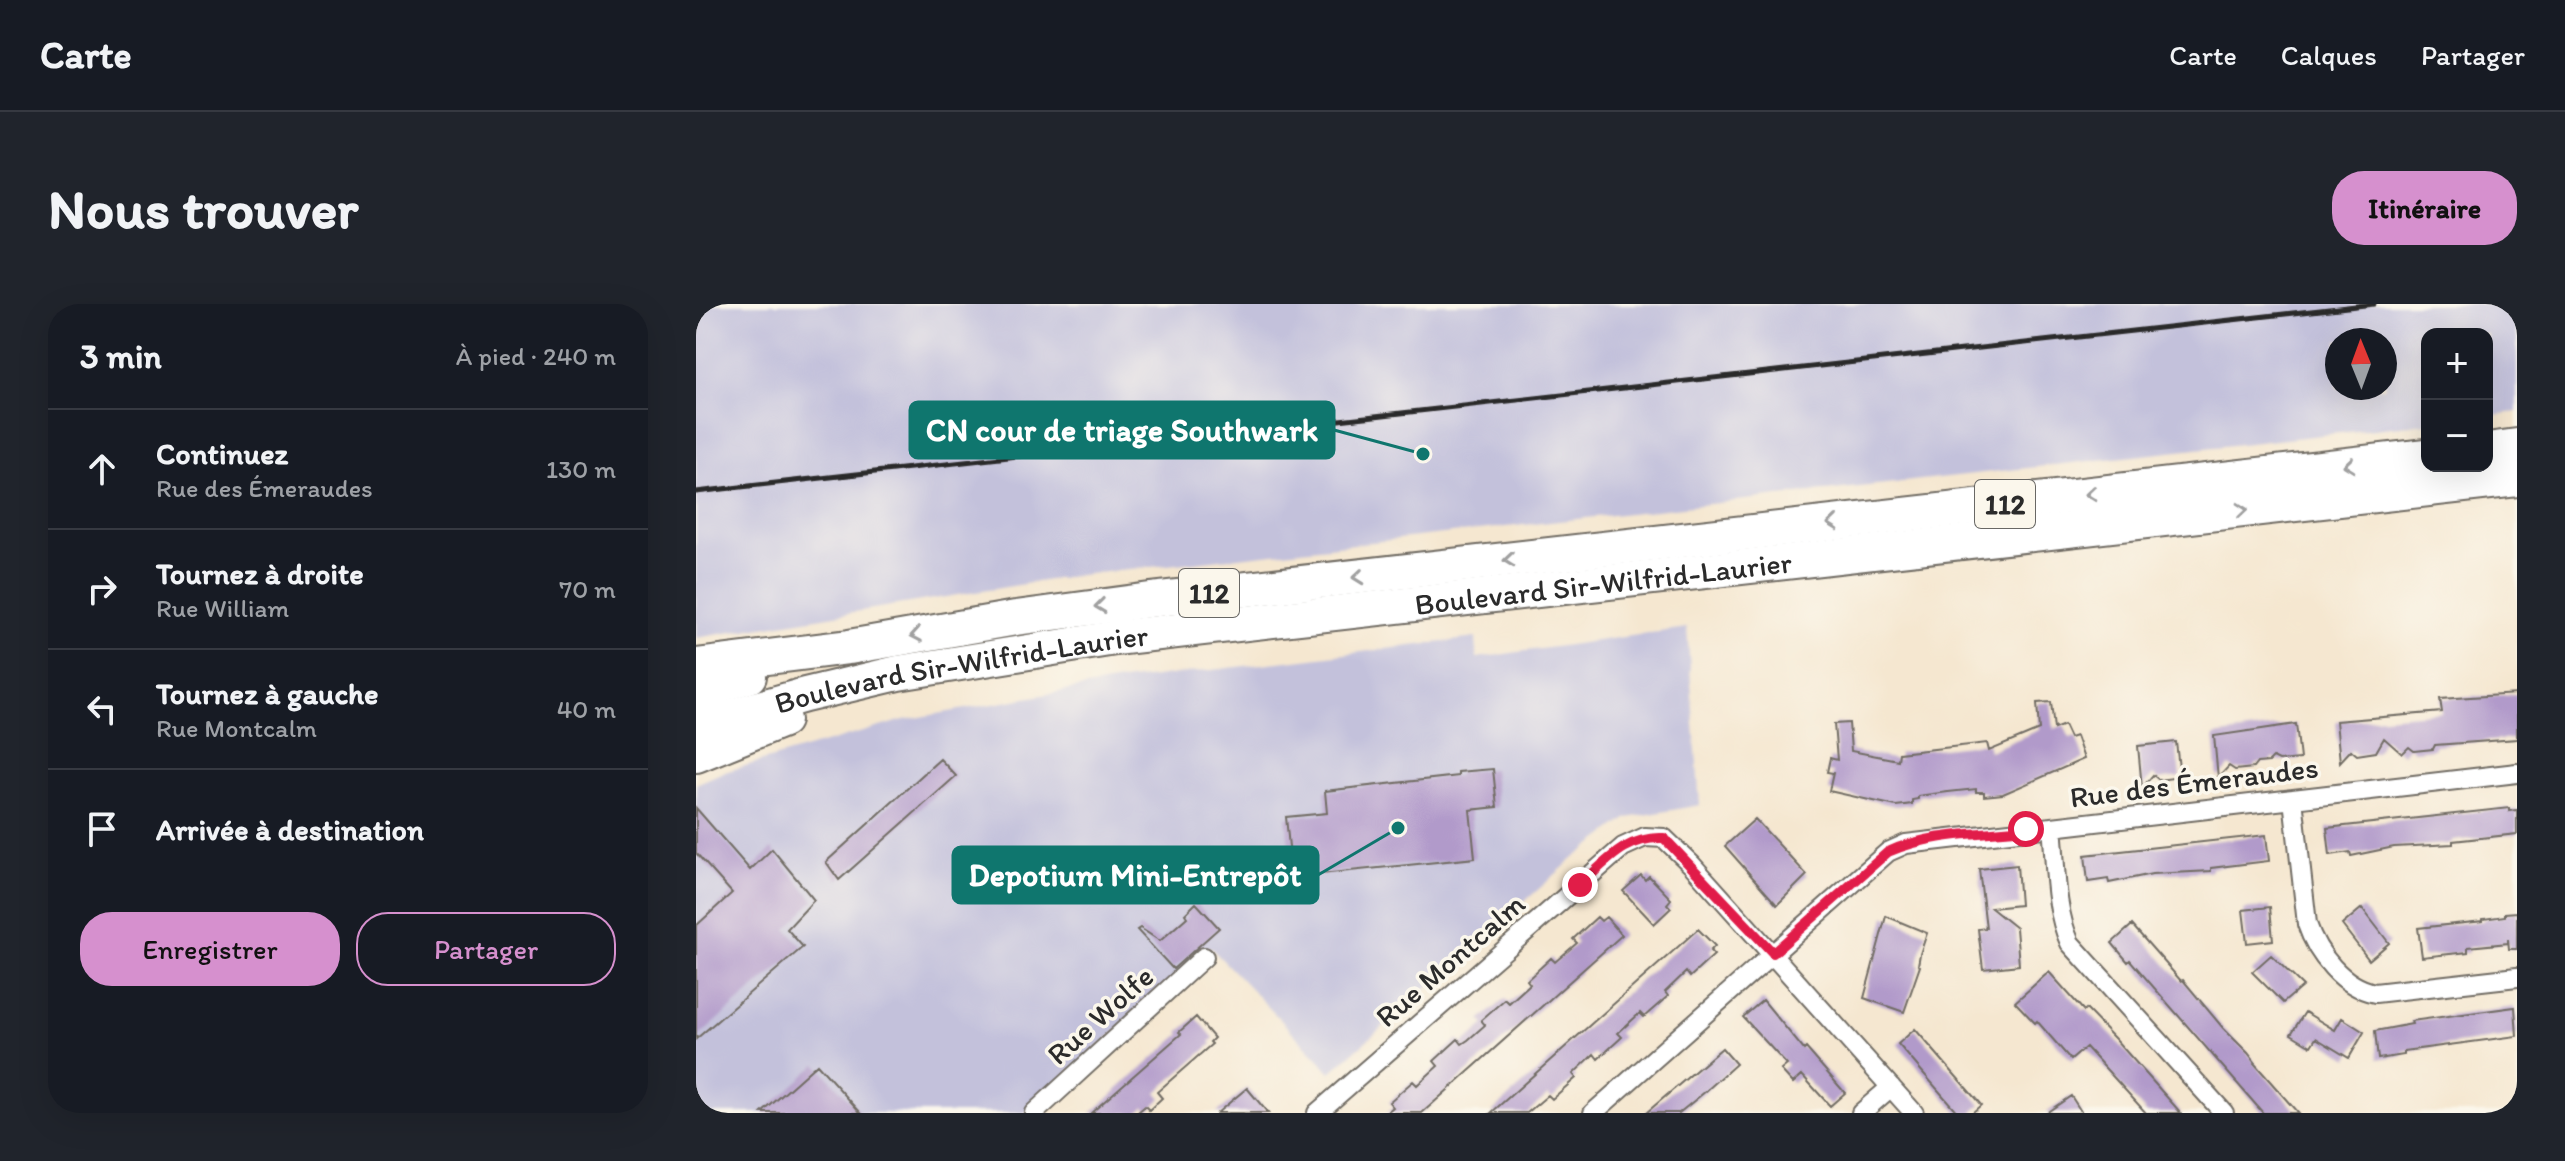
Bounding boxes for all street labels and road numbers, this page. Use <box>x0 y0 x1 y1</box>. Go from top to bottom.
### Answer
road number: 112 <box>1975 480 2035 528</box>
street label: Boulevard Sir-Wilfrid-Laurier <box>1413 543 1794 622</box>
road number: 112 <box>1179 569 1239 617</box>
street label: Boulevard Sir-Wilfrid-Laurier <box>770 616 1150 721</box>
street label: Rue des Émeraudes <box>2068 748 2320 816</box>
street label: Rue Montcalm <box>1368 885 1532 1035</box>
street label: Rue Wolfe <box>1039 958 1161 1072</box>

